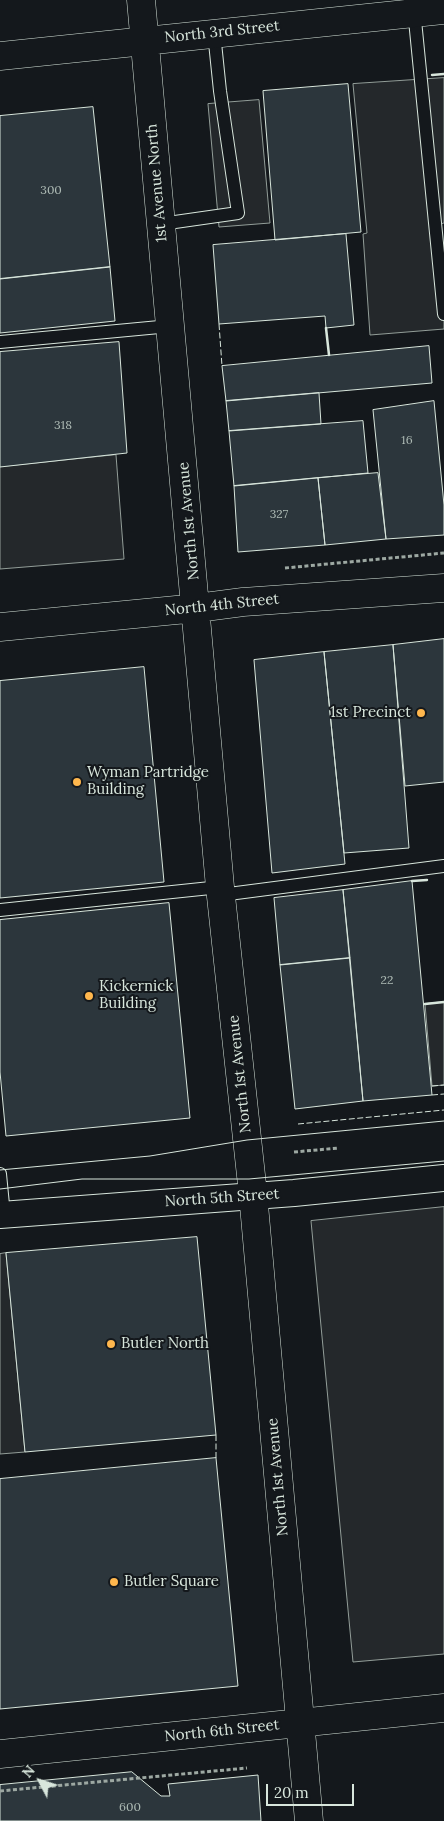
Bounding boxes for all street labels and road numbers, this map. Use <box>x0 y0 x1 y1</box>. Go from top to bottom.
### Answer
street label: North 3rd Street <box>164 17 280 47</box>
street label: 1st Avenue North <box>143 123 171 243</box>
street label: North 1st Avenue <box>175 461 203 581</box>
street label: North 4th Street <box>164 590 280 620</box>
street label: North 1st Avenue <box>225 1014 255 1134</box>
street label: North 5th Street <box>164 1185 280 1211</box>
street label: North 1st Avenue <box>264 1417 292 1537</box>
street label: North 6th Street <box>164 1716 280 1746</box>

